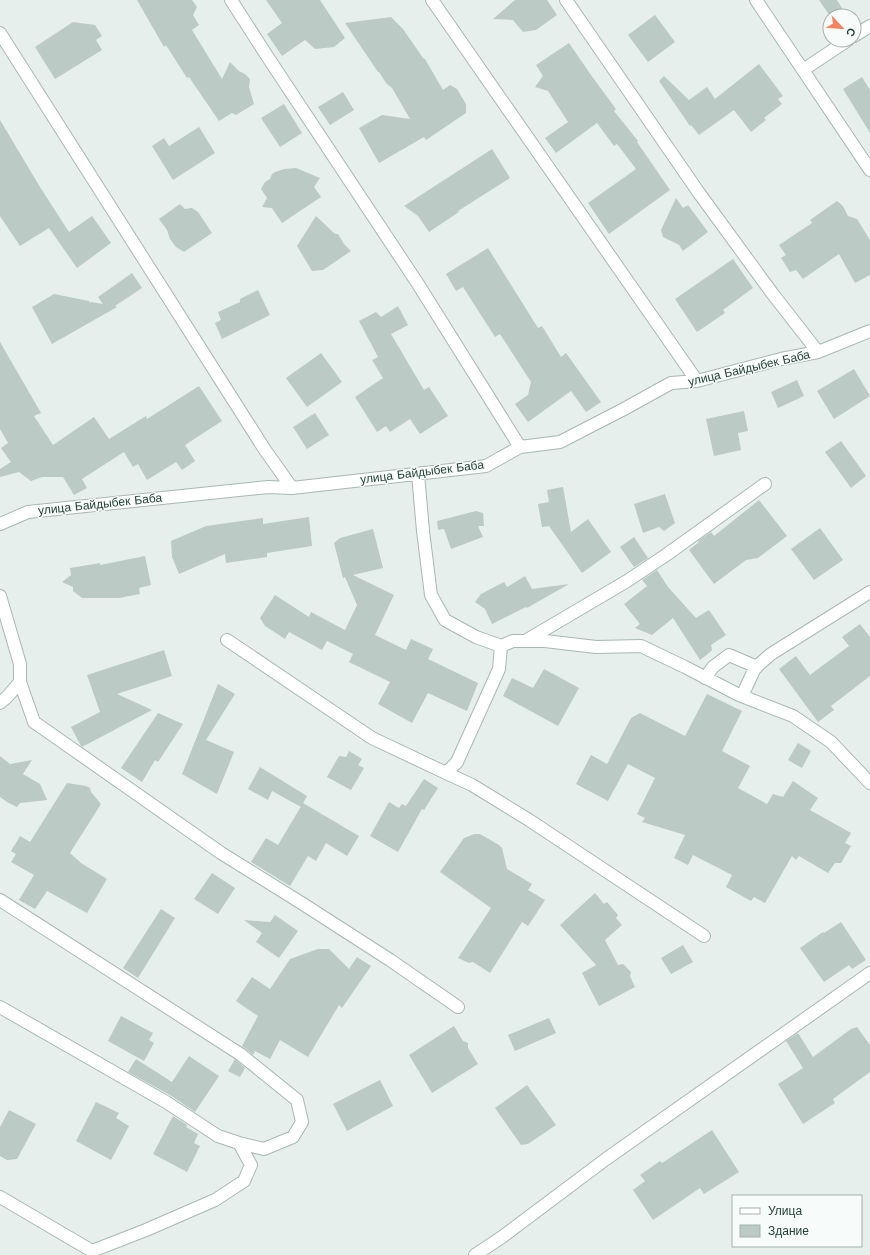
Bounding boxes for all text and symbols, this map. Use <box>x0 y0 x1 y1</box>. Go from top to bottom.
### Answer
north arrow <box>822 8 862 48</box>
text: С <box>843 26 858 39</box>
street label: улица Байдыбек Баба <box>687 347 812 389</box>
street label: улица Байдыбек Баба <box>359 457 485 487</box>
street label: улица Байдыбек Баба <box>37 490 163 517</box>
legend <box>732 1195 862 1247</box>
text: Улица <box>768 1204 802 1218</box>
text: Здание <box>768 1224 809 1238</box>

